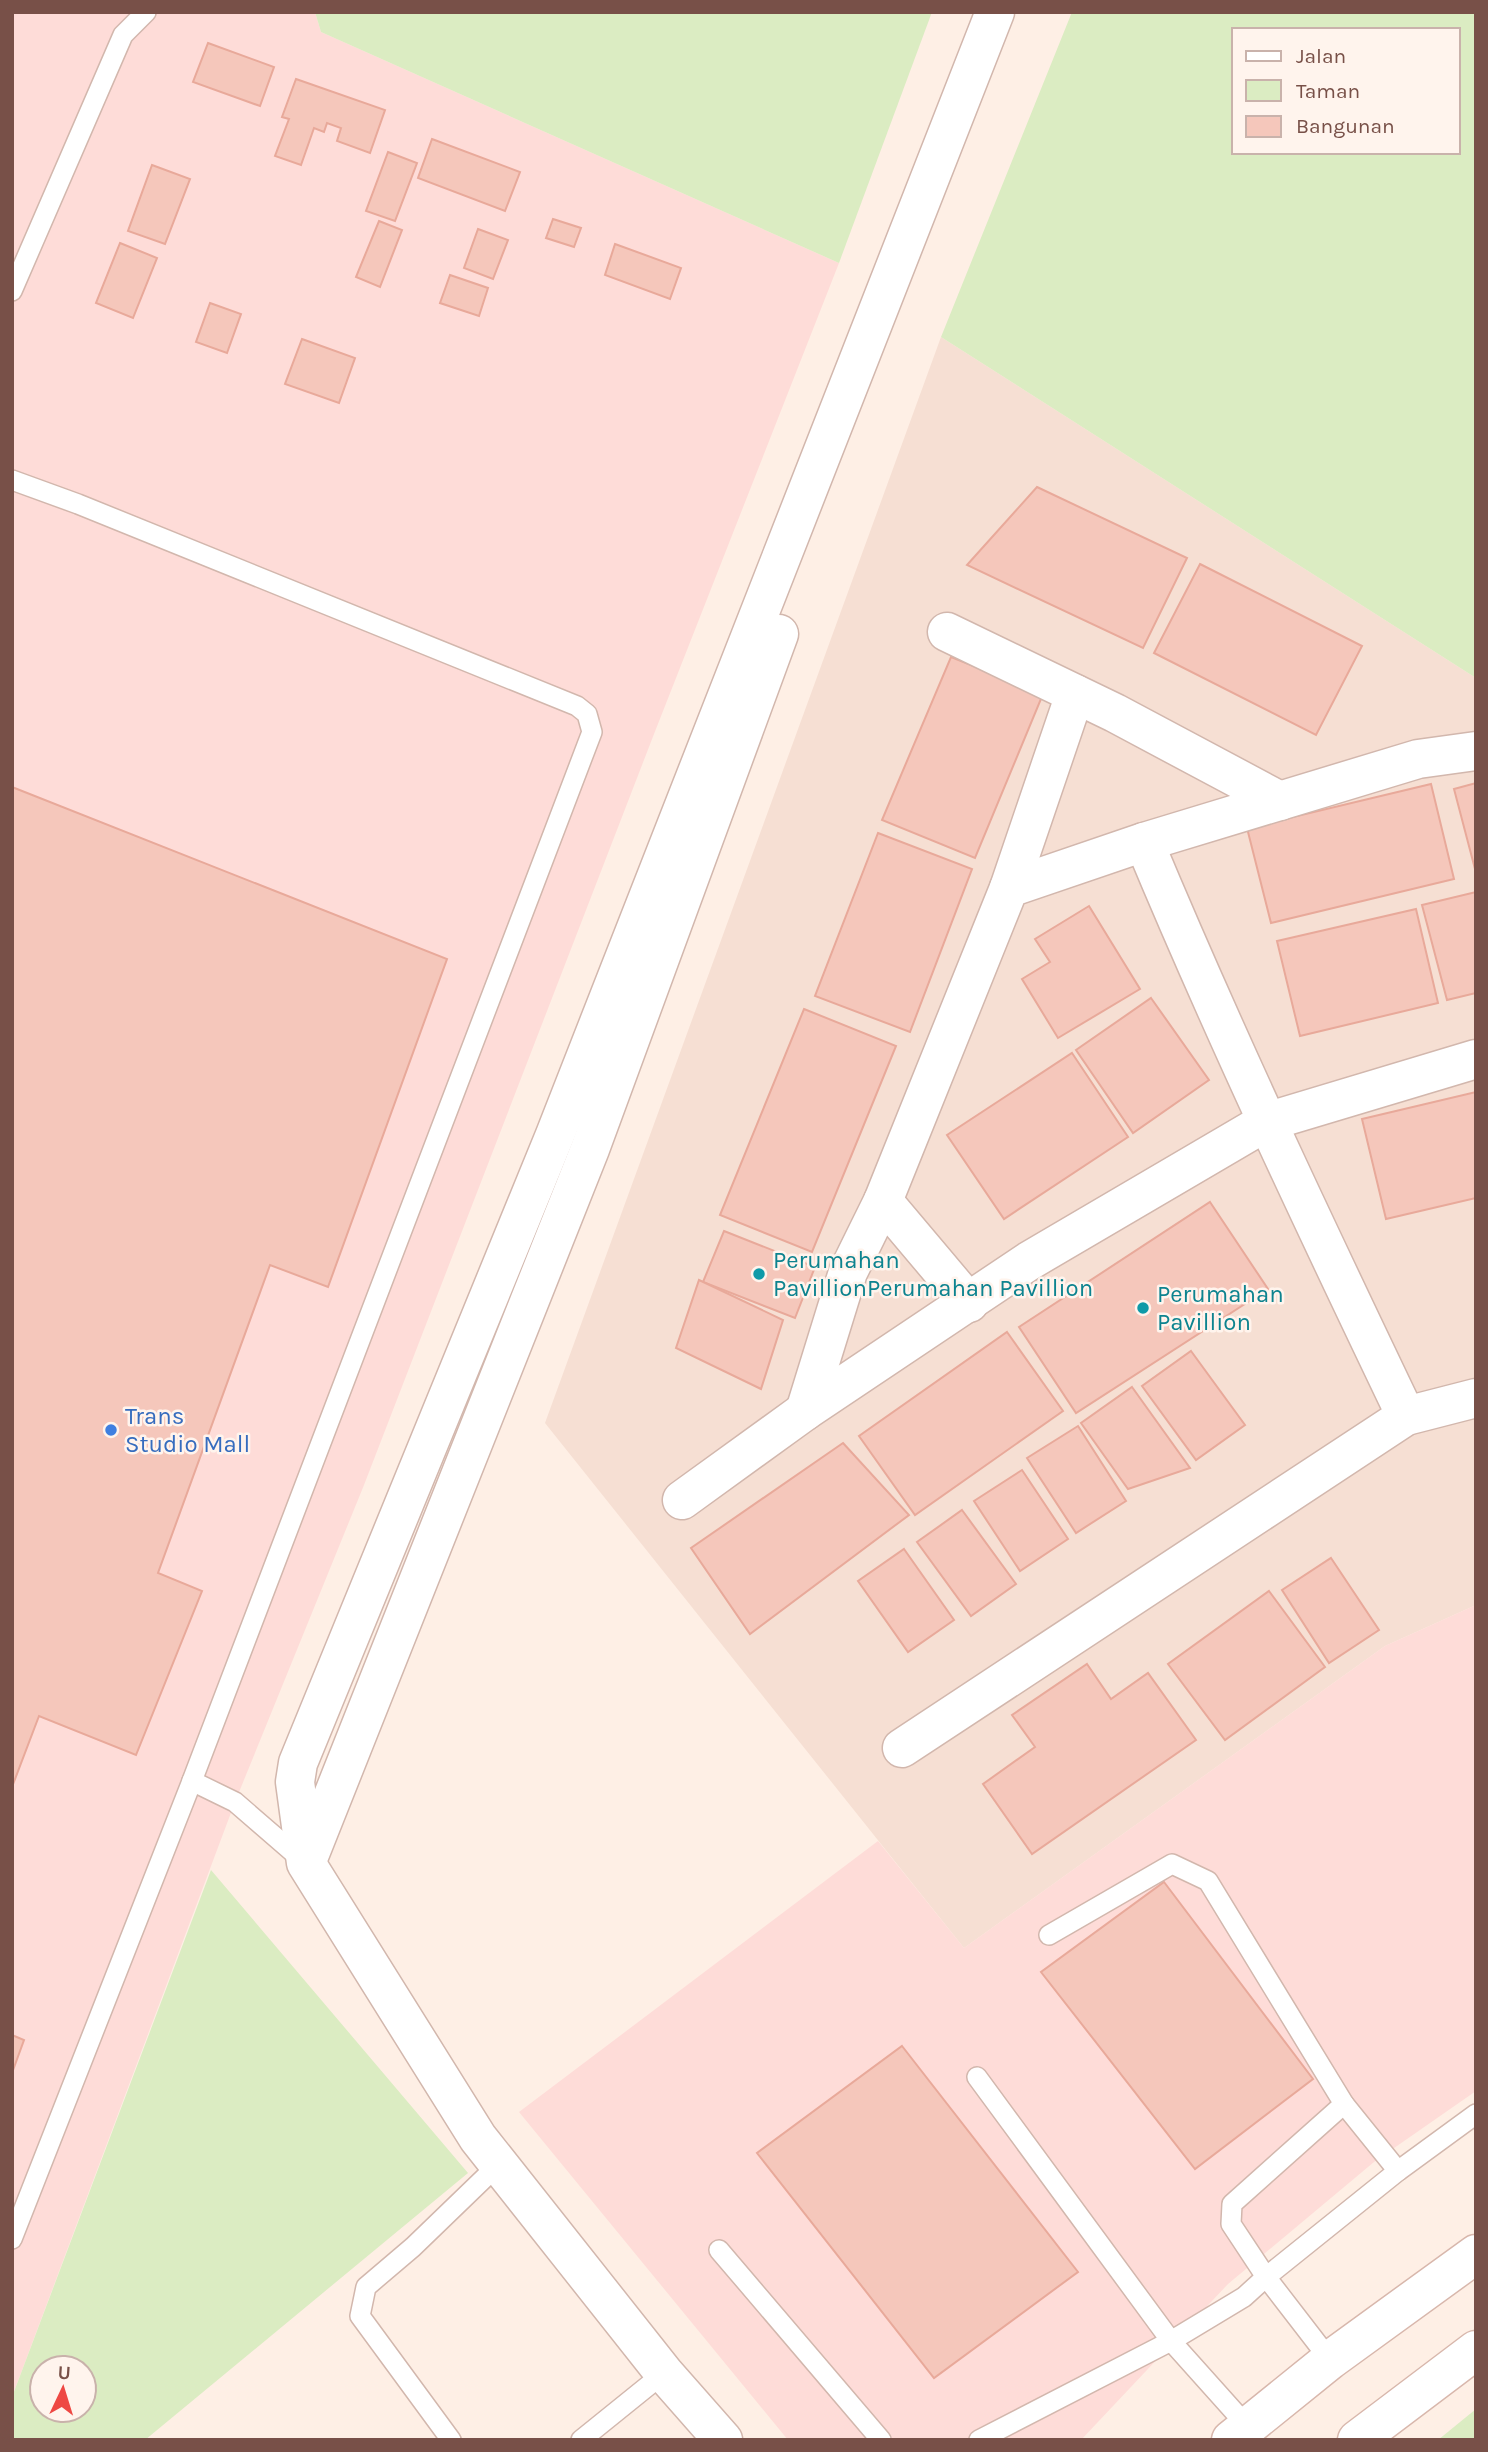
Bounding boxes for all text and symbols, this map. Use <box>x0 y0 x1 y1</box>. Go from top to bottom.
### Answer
legend <box>1232 28 1460 154</box>
text: Jalan <box>1296 44 1346 68</box>
text: Taman <box>1296 79 1360 103</box>
text: Bangunan <box>1296 114 1395 138</box>
place label: Perumahan PavillionPerumahan Pavillion <box>773 1246 1093 1302</box>
marker: Perumahan PavillionPerumahan Pavillion <box>751 1266 767 1282</box>
place label: Perumahan Pavillion <box>1157 1280 1284 1336</box>
marker: Perumahan Pavillion <box>1135 1300 1151 1316</box>
place label: Trans Studio Mall <box>125 1402 250 1458</box>
marker: Trans Studio Mall <box>103 1422 119 1438</box>
north arrow <box>28 2354 98 2424</box>
text: U <box>57 2362 71 2384</box>

